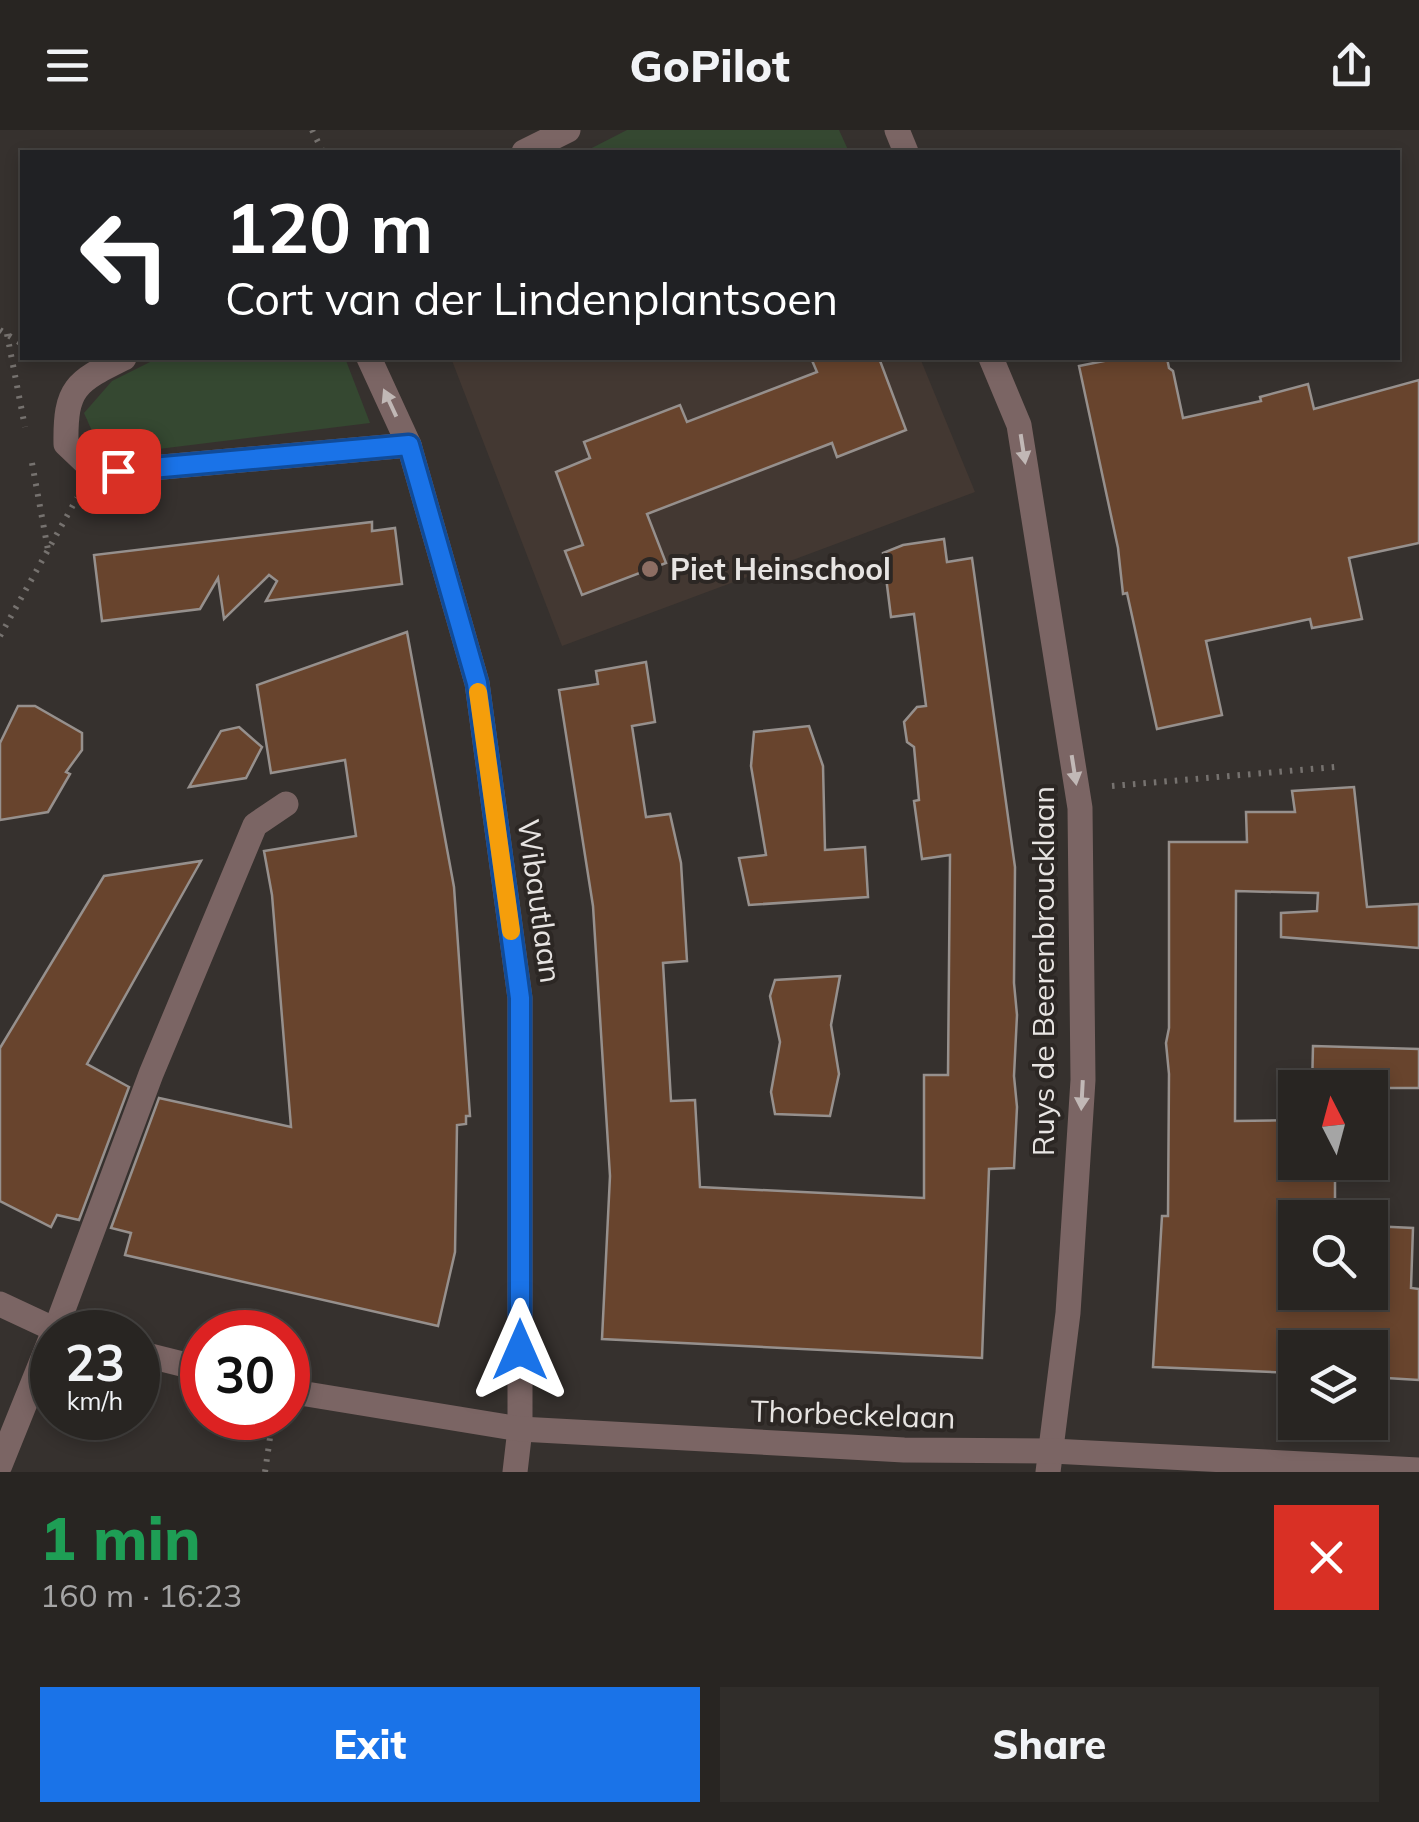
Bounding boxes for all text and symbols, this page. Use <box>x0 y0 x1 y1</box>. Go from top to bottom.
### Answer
text: GoPilot <box>629 37 790 93</box>
icon: menu <box>40 38 95 93</box>
icon: share <box>1324 38 1379 93</box>
text: 120 m <box>225 183 433 271</box>
icon: left <box>60 190 190 320</box>
text: Cort van der Lindenplantsoen <box>225 270 838 326</box>
one-way arrow <box>382 388 398 418</box>
pin <box>76 429 161 514</box>
one-way arrow <box>1016 434 1031 465</box>
icon: arrive <box>91 444 146 499</box>
place label: Piet Heinschool <box>670 550 891 588</box>
marker: Piet Heinschool <box>639 558 661 580</box>
one-way arrow <box>1066 755 1082 786</box>
street label: Ruys de Beerenbroucklaan <box>1024 786 1062 1156</box>
street label: Wibautlaan <box>510 817 570 985</box>
north arrow <box>1278 1070 1388 1180</box>
map controls <box>1278 1070 1388 1440</box>
one-way arrow <box>1074 1079 1090 1111</box>
button: search <box>1278 1200 1388 1310</box>
position arrow <box>468 1298 572 1402</box>
speed limit sign: 30 <box>180 1310 310 1440</box>
button: layers <box>1278 1330 1388 1440</box>
text: 23 <box>65 1331 125 1394</box>
text: km/h <box>67 1385 123 1416</box>
street label: Thorbeckelaan <box>750 1391 956 1437</box>
text: 1 min <box>40 1500 201 1575</box>
button: close <box>1274 1505 1379 1610</box>
text: 160 m · 16:23 <box>40 1575 242 1615</box>
button: Exit <box>40 1687 700 1802</box>
button: Share <box>720 1687 1379 1802</box>

